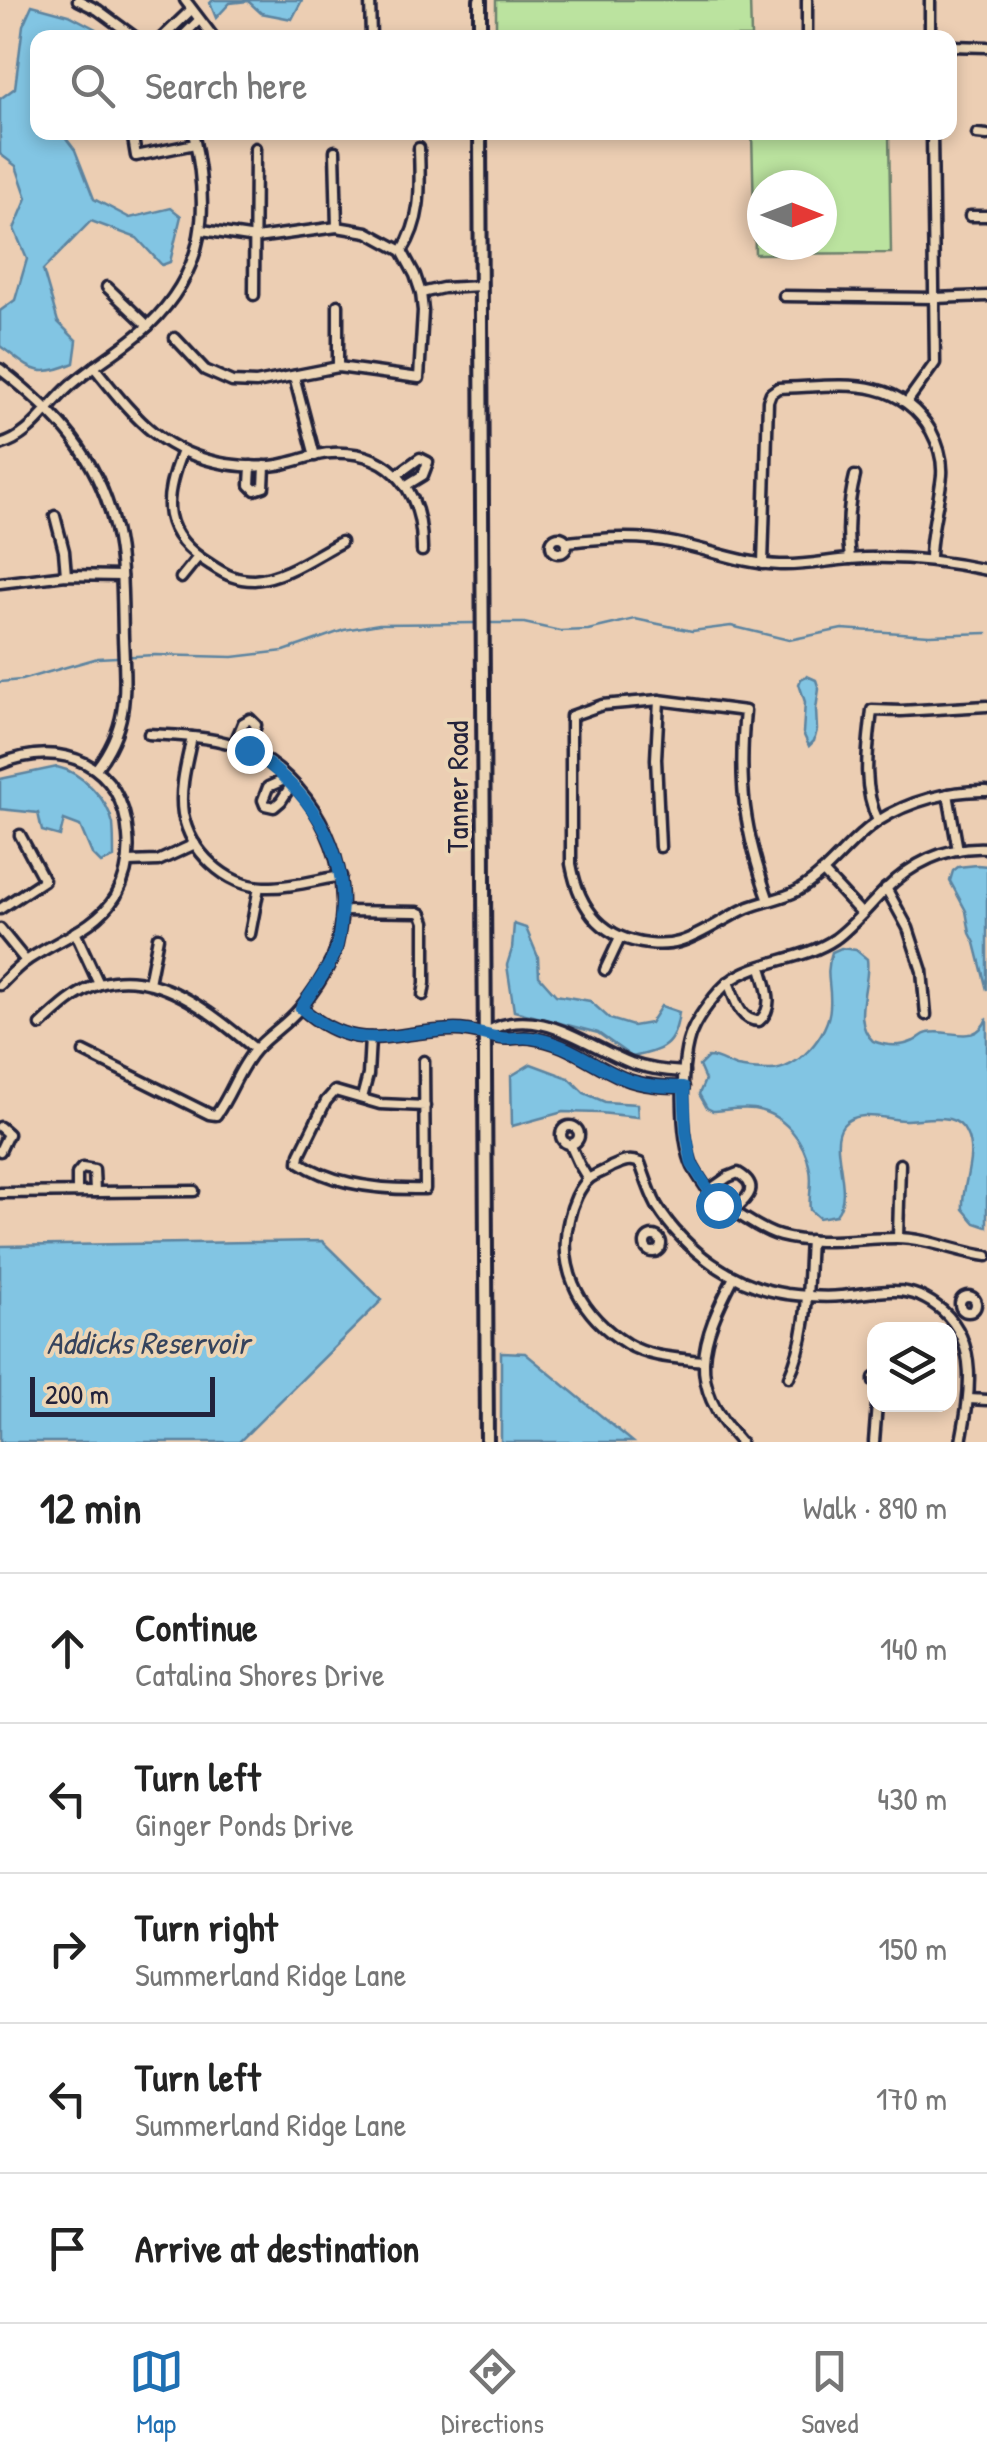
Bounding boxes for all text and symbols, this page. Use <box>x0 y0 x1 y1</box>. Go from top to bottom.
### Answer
search box <box>30 30 957 140</box>
icon: search <box>65 58 120 113</box>
text: Search here <box>145 59 307 111</box>
north arrow <box>747 170 837 260</box>
street label: Tanner Road <box>437 720 477 853</box>
route end <box>227 728 273 774</box>
route start <box>696 1183 742 1229</box>
water label: Addicks Reservoir <box>47 1321 253 1364</box>
map controls <box>867 1322 957 1412</box>
button: layers <box>867 1322 957 1412</box>
scale bar <box>30 1372 215 1416</box>
text: 200 m <box>45 1375 109 1413</box>
text: 12 min <box>40 1479 142 1536</box>
text: Walk · 890 m <box>803 1486 947 1529</box>
text: Continue <box>135 1601 257 1653</box>
icon: ahead <box>40 1621 95 1676</box>
text: 140 m <box>880 1627 947 1670</box>
text: Catalina Shores Drive <box>135 1653 385 1696</box>
text: Turn left <box>135 1751 260 1803</box>
icon: left <box>40 1771 95 1826</box>
text: 430 m <box>877 1777 947 1820</box>
text: Ginger Ponds Drive <box>135 1803 354 1846</box>
text: Turn right <box>135 1901 278 1953</box>
icon: right <box>40 1921 95 1976</box>
text: 150 m <box>878 1927 947 1970</box>
text: Summerland Ridge Lane <box>135 1953 407 1996</box>
text: Turn left <box>135 2051 260 2103</box>
icon: left <box>40 2071 95 2126</box>
text: 170 m <box>876 2077 947 2120</box>
text: Summerland Ridge Lane <box>135 2103 407 2146</box>
icon: arrive <box>40 2221 95 2276</box>
text: Arrive at destination <box>135 2222 419 2274</box>
tab: Map <box>129 2344 184 2442</box>
tab: Directions <box>441 2344 544 2442</box>
tab: Saved <box>801 2344 858 2442</box>

